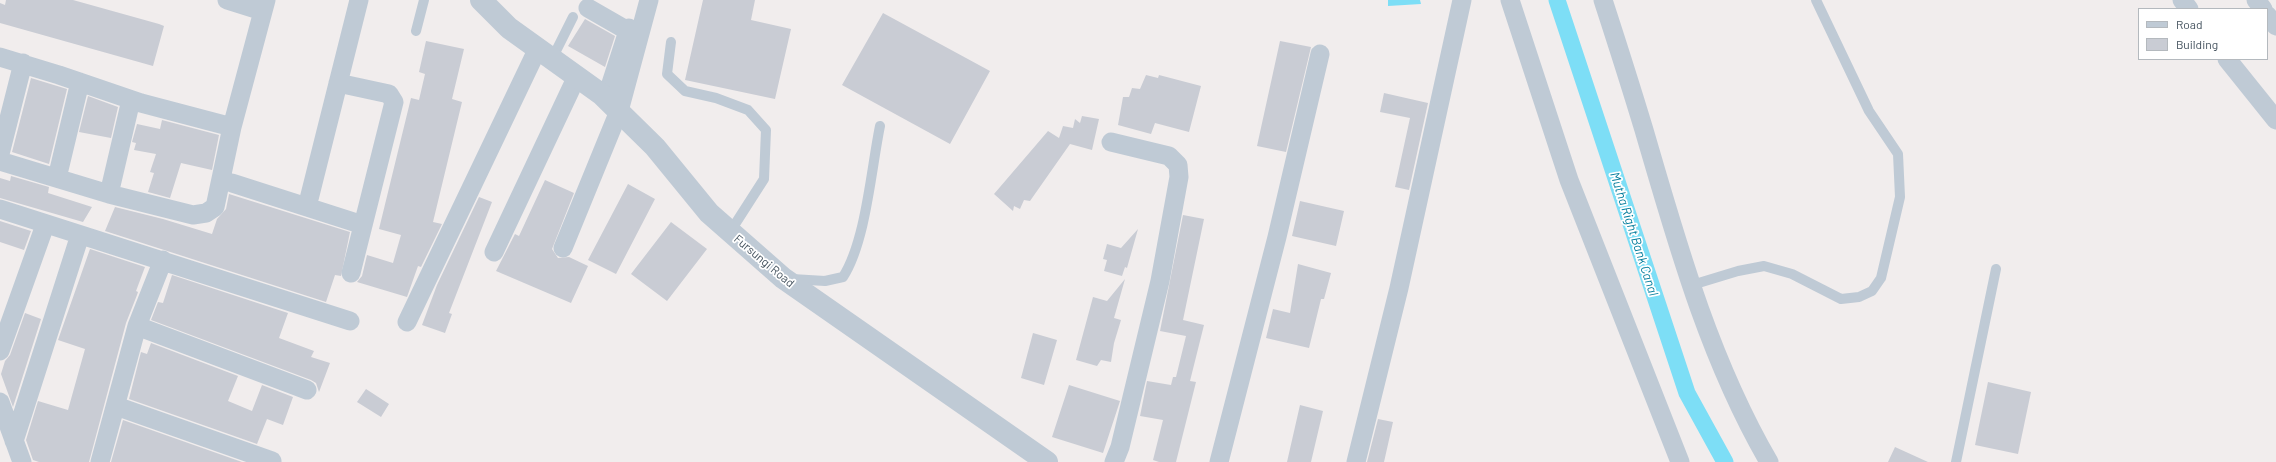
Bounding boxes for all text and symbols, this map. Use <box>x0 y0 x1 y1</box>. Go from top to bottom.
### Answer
legend <box>2138 8 2268 60</box>
text: Road <box>2176 17 2203 31</box>
text: Building <box>2176 37 2218 51</box>
water label: Mutha Right Bank Canal <box>1607 170 1661 298</box>
street label: Fursungi Road <box>731 232 797 290</box>

